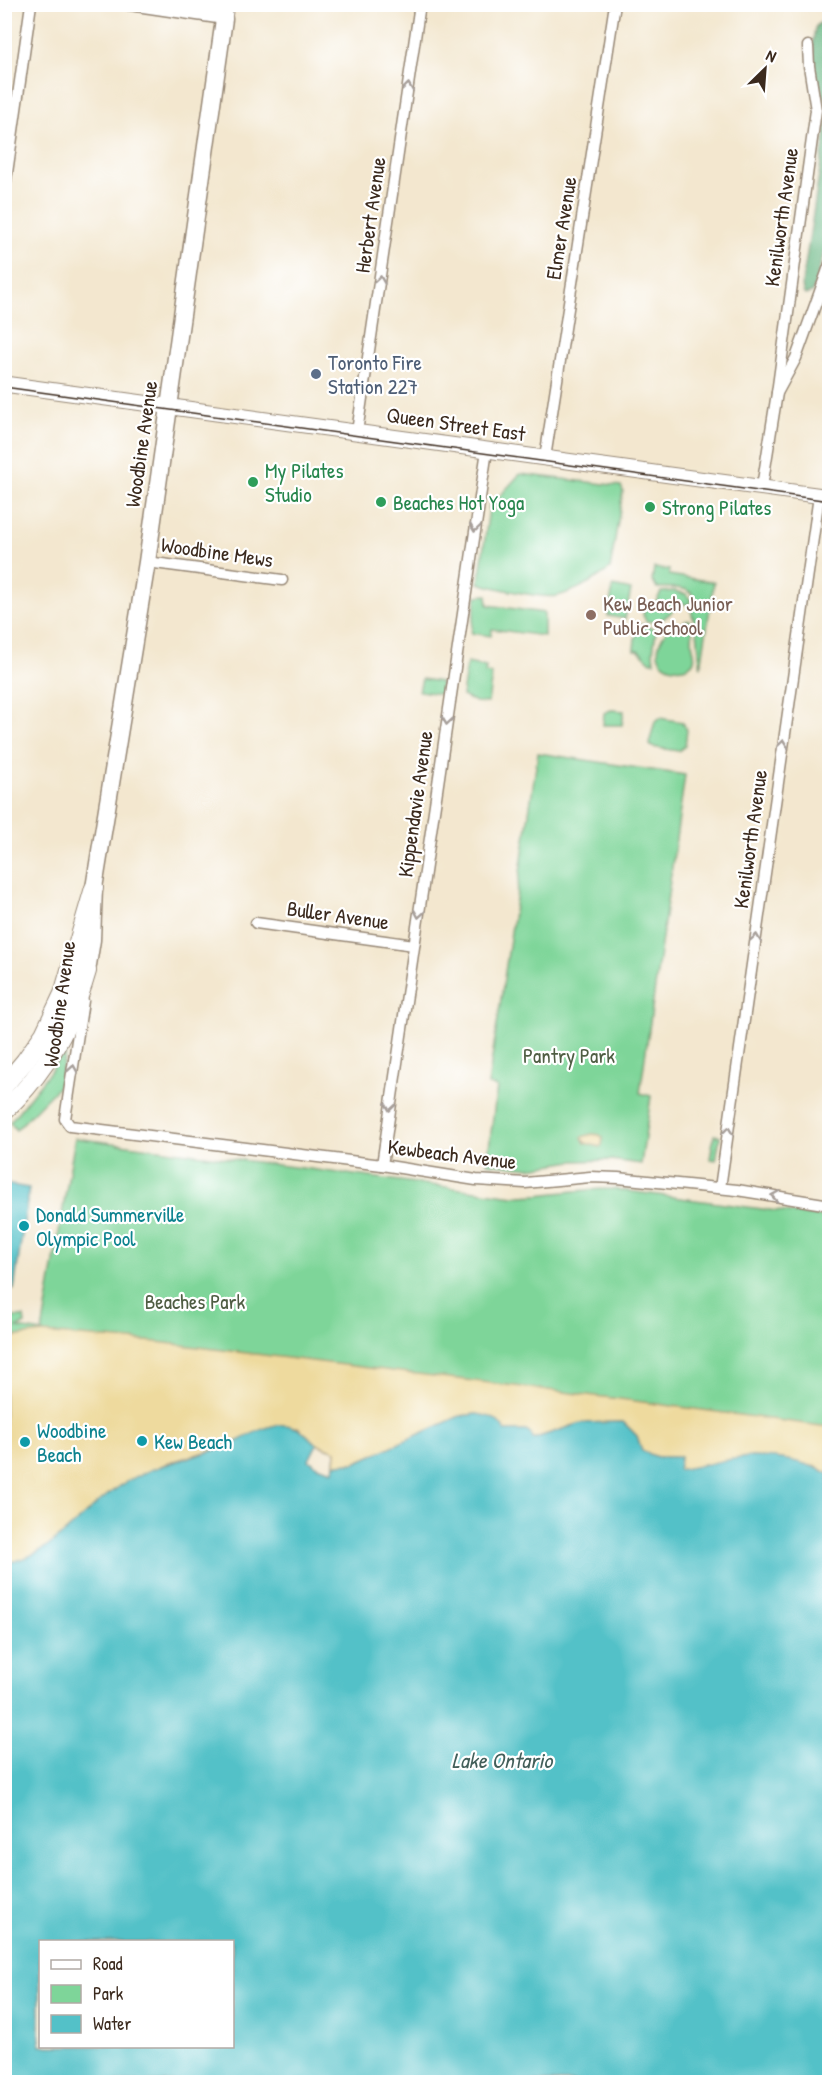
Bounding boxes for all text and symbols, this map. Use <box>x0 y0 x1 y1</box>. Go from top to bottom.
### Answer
north arrow <box>735 39 795 99</box>
text: N <box>763 44 780 67</box>
one-way arrow <box>401 82 413 91</box>
street label: Kenilworth Avenue <box>757 146 805 288</box>
street label: Herbert Avenue <box>348 155 392 275</box>
street label: Elmer Avenue <box>539 175 583 281</box>
one-way arrow <box>373 275 386 285</box>
place label: Toronto Fire Station 227 <box>328 348 422 401</box>
marker: Toronto Fire Station 227 <box>309 367 323 381</box>
street label: Woodbine Avenue <box>118 379 164 509</box>
street label: Queen Street East <box>385 400 528 448</box>
place label: My Pilates Studio <box>265 456 344 509</box>
marker: My Pilates Studio <box>246 475 260 489</box>
place label: Beaches Hot Yoga <box>393 488 524 517</box>
place label: Strong Pilates <box>662 493 771 522</box>
marker: Beaches Hot Yoga <box>374 495 388 509</box>
marker: Strong Pilates <box>643 500 657 514</box>
one-way arrow <box>470 524 482 533</box>
street label: Woodbine Mews <box>159 530 275 574</box>
place label: Kew Beach Junior Public School <box>603 589 733 642</box>
marker: Kew Beach Junior Public School <box>584 608 598 622</box>
one-way arrow <box>442 717 454 726</box>
street label: Kippendavie Avenue <box>390 729 440 879</box>
one-way arrow <box>777 740 789 749</box>
street label: Kenilworth Avenue <box>726 768 774 910</box>
street label: Buller Avenue <box>285 893 391 937</box>
one-way arrow <box>413 909 426 919</box>
one-way arrow <box>749 933 761 942</box>
street label: Woodbine Avenue <box>36 939 82 1069</box>
park label: Pantry Park <box>523 1041 615 1070</box>
one-way arrow <box>66 1064 78 1074</box>
one-way arrow <box>385 1103 397 1112</box>
one-way arrow <box>721 1126 733 1135</box>
street label: Kewbeach Avenue <box>386 1132 518 1176</box>
one-way arrow <box>770 1190 780 1203</box>
place label: Donald Summerville Olympic Pool <box>36 1200 184 1253</box>
marker: Donald Summerville Olympic Pool <box>17 1219 31 1233</box>
park label: Beaches Park <box>145 1287 246 1316</box>
place label: Woodbine Beach <box>37 1416 106 1469</box>
place label: Kew Beach <box>154 1427 232 1456</box>
marker: Kew Beach <box>135 1434 149 1448</box>
marker: Woodbine Beach <box>18 1435 32 1449</box>
water label: Lake Ontario <box>452 1745 554 1775</box>
legend <box>39 1940 234 2048</box>
text: Road <box>93 1951 123 1976</box>
text: Park <box>93 1981 124 2006</box>
text: Water <box>93 2011 131 2036</box>

